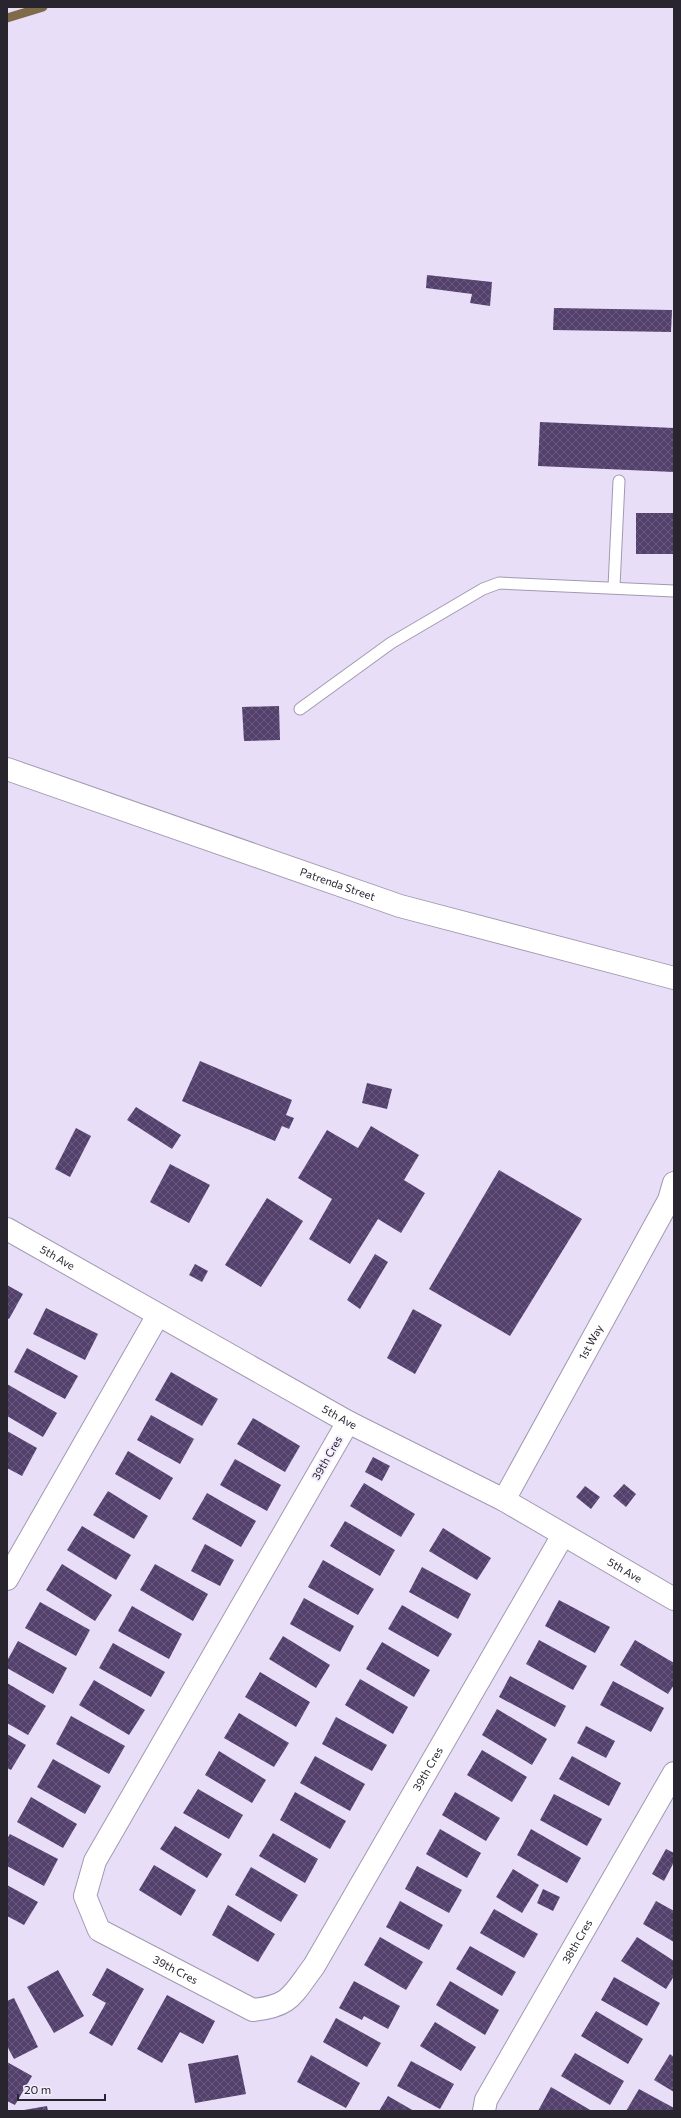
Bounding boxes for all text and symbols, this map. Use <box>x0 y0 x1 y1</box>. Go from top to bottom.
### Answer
street label: Patrenda Street <box>298 865 378 903</box>
street label: 5th Ave <box>38 1242 77 1272</box>
street label: 1st Way <box>575 1322 605 1362</box>
street label: 5th Ave <box>320 1402 359 1431</box>
street label: 39th Cres <box>309 1434 344 1482</box>
street label: 5th Ave <box>605 1555 645 1585</box>
street label: 39th Cres <box>410 1745 445 1793</box>
street label: 38th Cres <box>559 1917 594 1966</box>
street label: 39th Cres <box>151 1952 200 1986</box>
scale bar <box>18 2076 105 2102</box>
text: 20 m <box>24 2082 51 2096</box>

